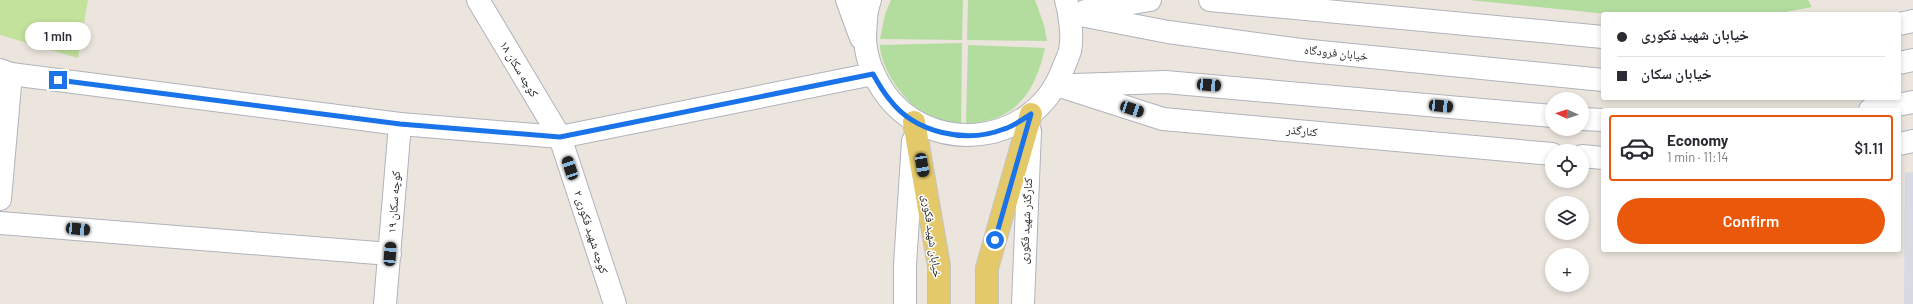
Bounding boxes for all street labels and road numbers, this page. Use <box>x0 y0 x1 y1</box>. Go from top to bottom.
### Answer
street label: کوچه سکان ۱۸ <box>497 38 542 99</box>
street label: خیابان فرودگاه <box>1303 42 1369 64</box>
street label: کنارگذر <box>1285 122 1318 138</box>
street label: کوچه سکان ۱۹ <box>384 170 403 234</box>
street label: کنارگذر شهید فکوری <box>1016 177 1035 265</box>
street label: کوچه شهید فکوری ۲ <box>571 188 612 276</box>
street label: خیابان شهید فکوری <box>919 193 946 279</box>

